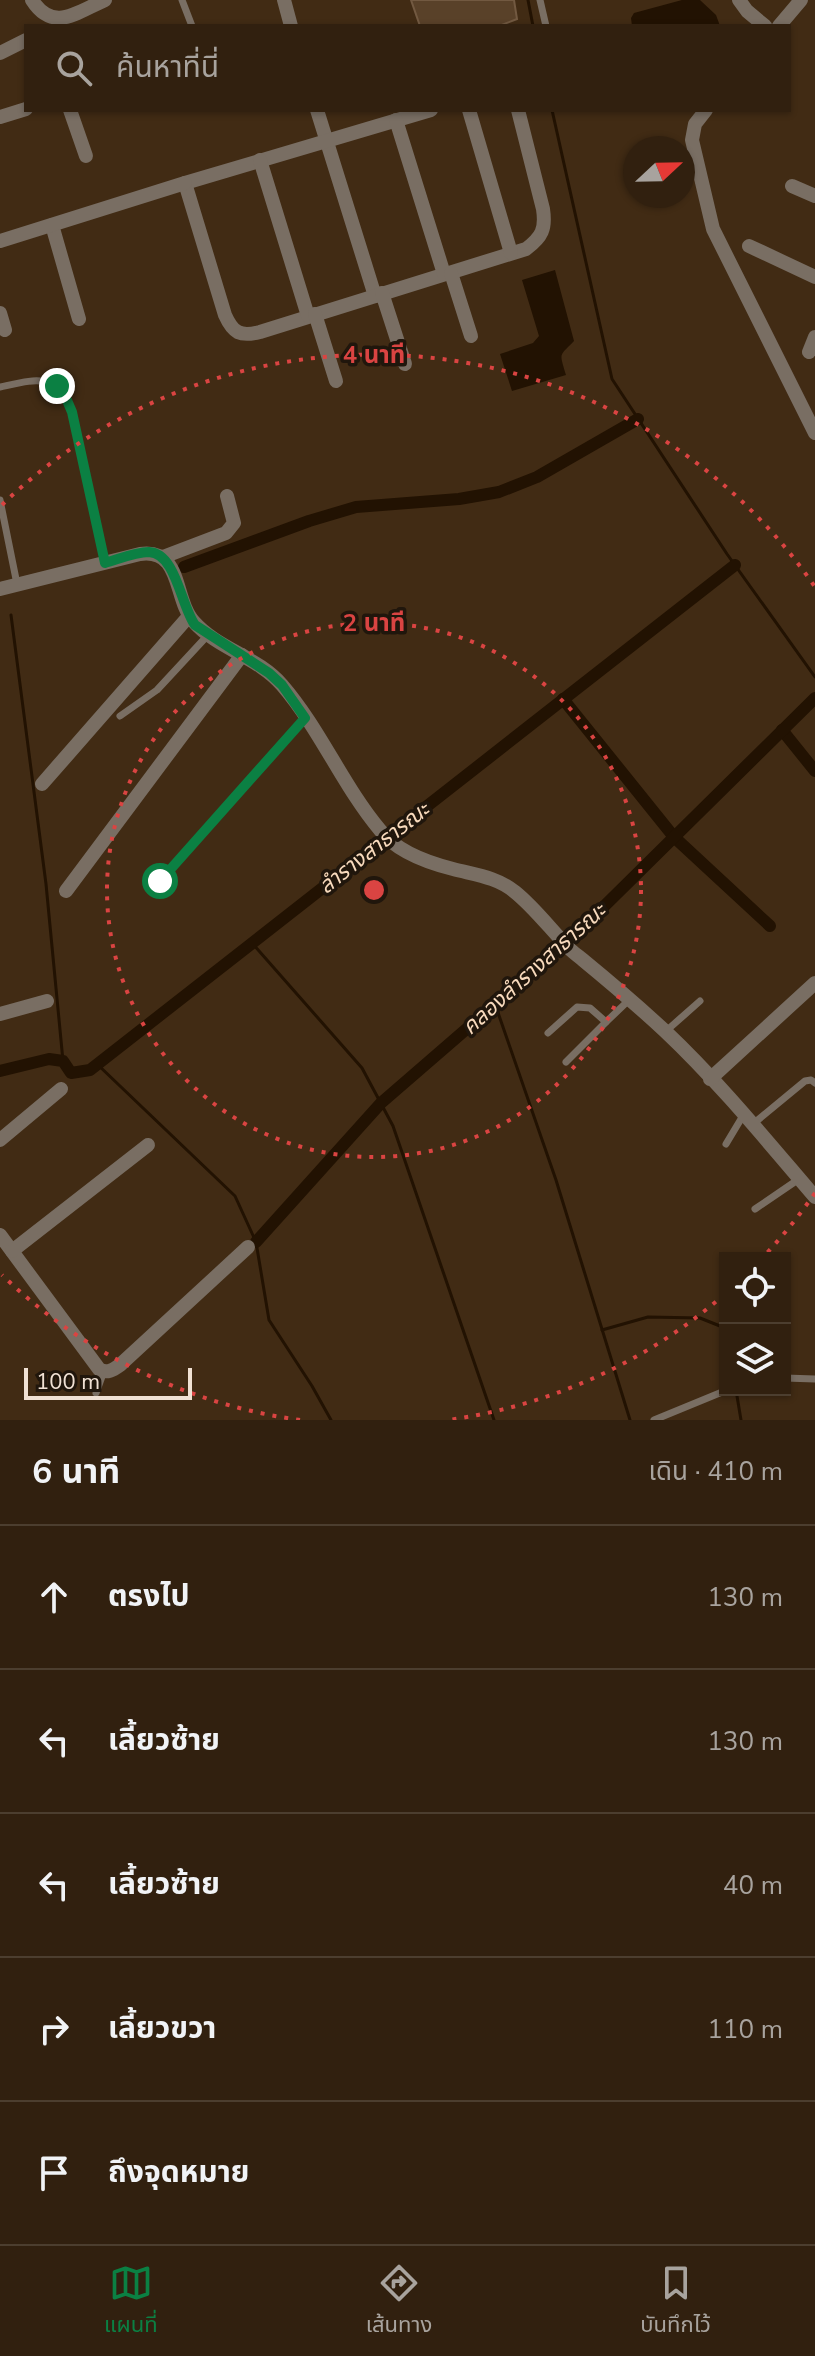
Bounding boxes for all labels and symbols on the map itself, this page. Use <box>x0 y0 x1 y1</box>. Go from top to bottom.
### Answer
north arrow <box>623 136 695 208</box>
text: 4 นาที <box>343 339 405 371</box>
route end <box>39 368 75 404</box>
text: 2 นาที <box>343 607 405 639</box>
water label: ลำรางสาธารณะ <box>312 794 437 901</box>
route start <box>142 863 178 899</box>
centre of rings <box>360 876 388 904</box>
water label: คลองลำรางสาธารณะ <box>456 895 614 1042</box>
scale bar <box>24 1364 192 1400</box>

